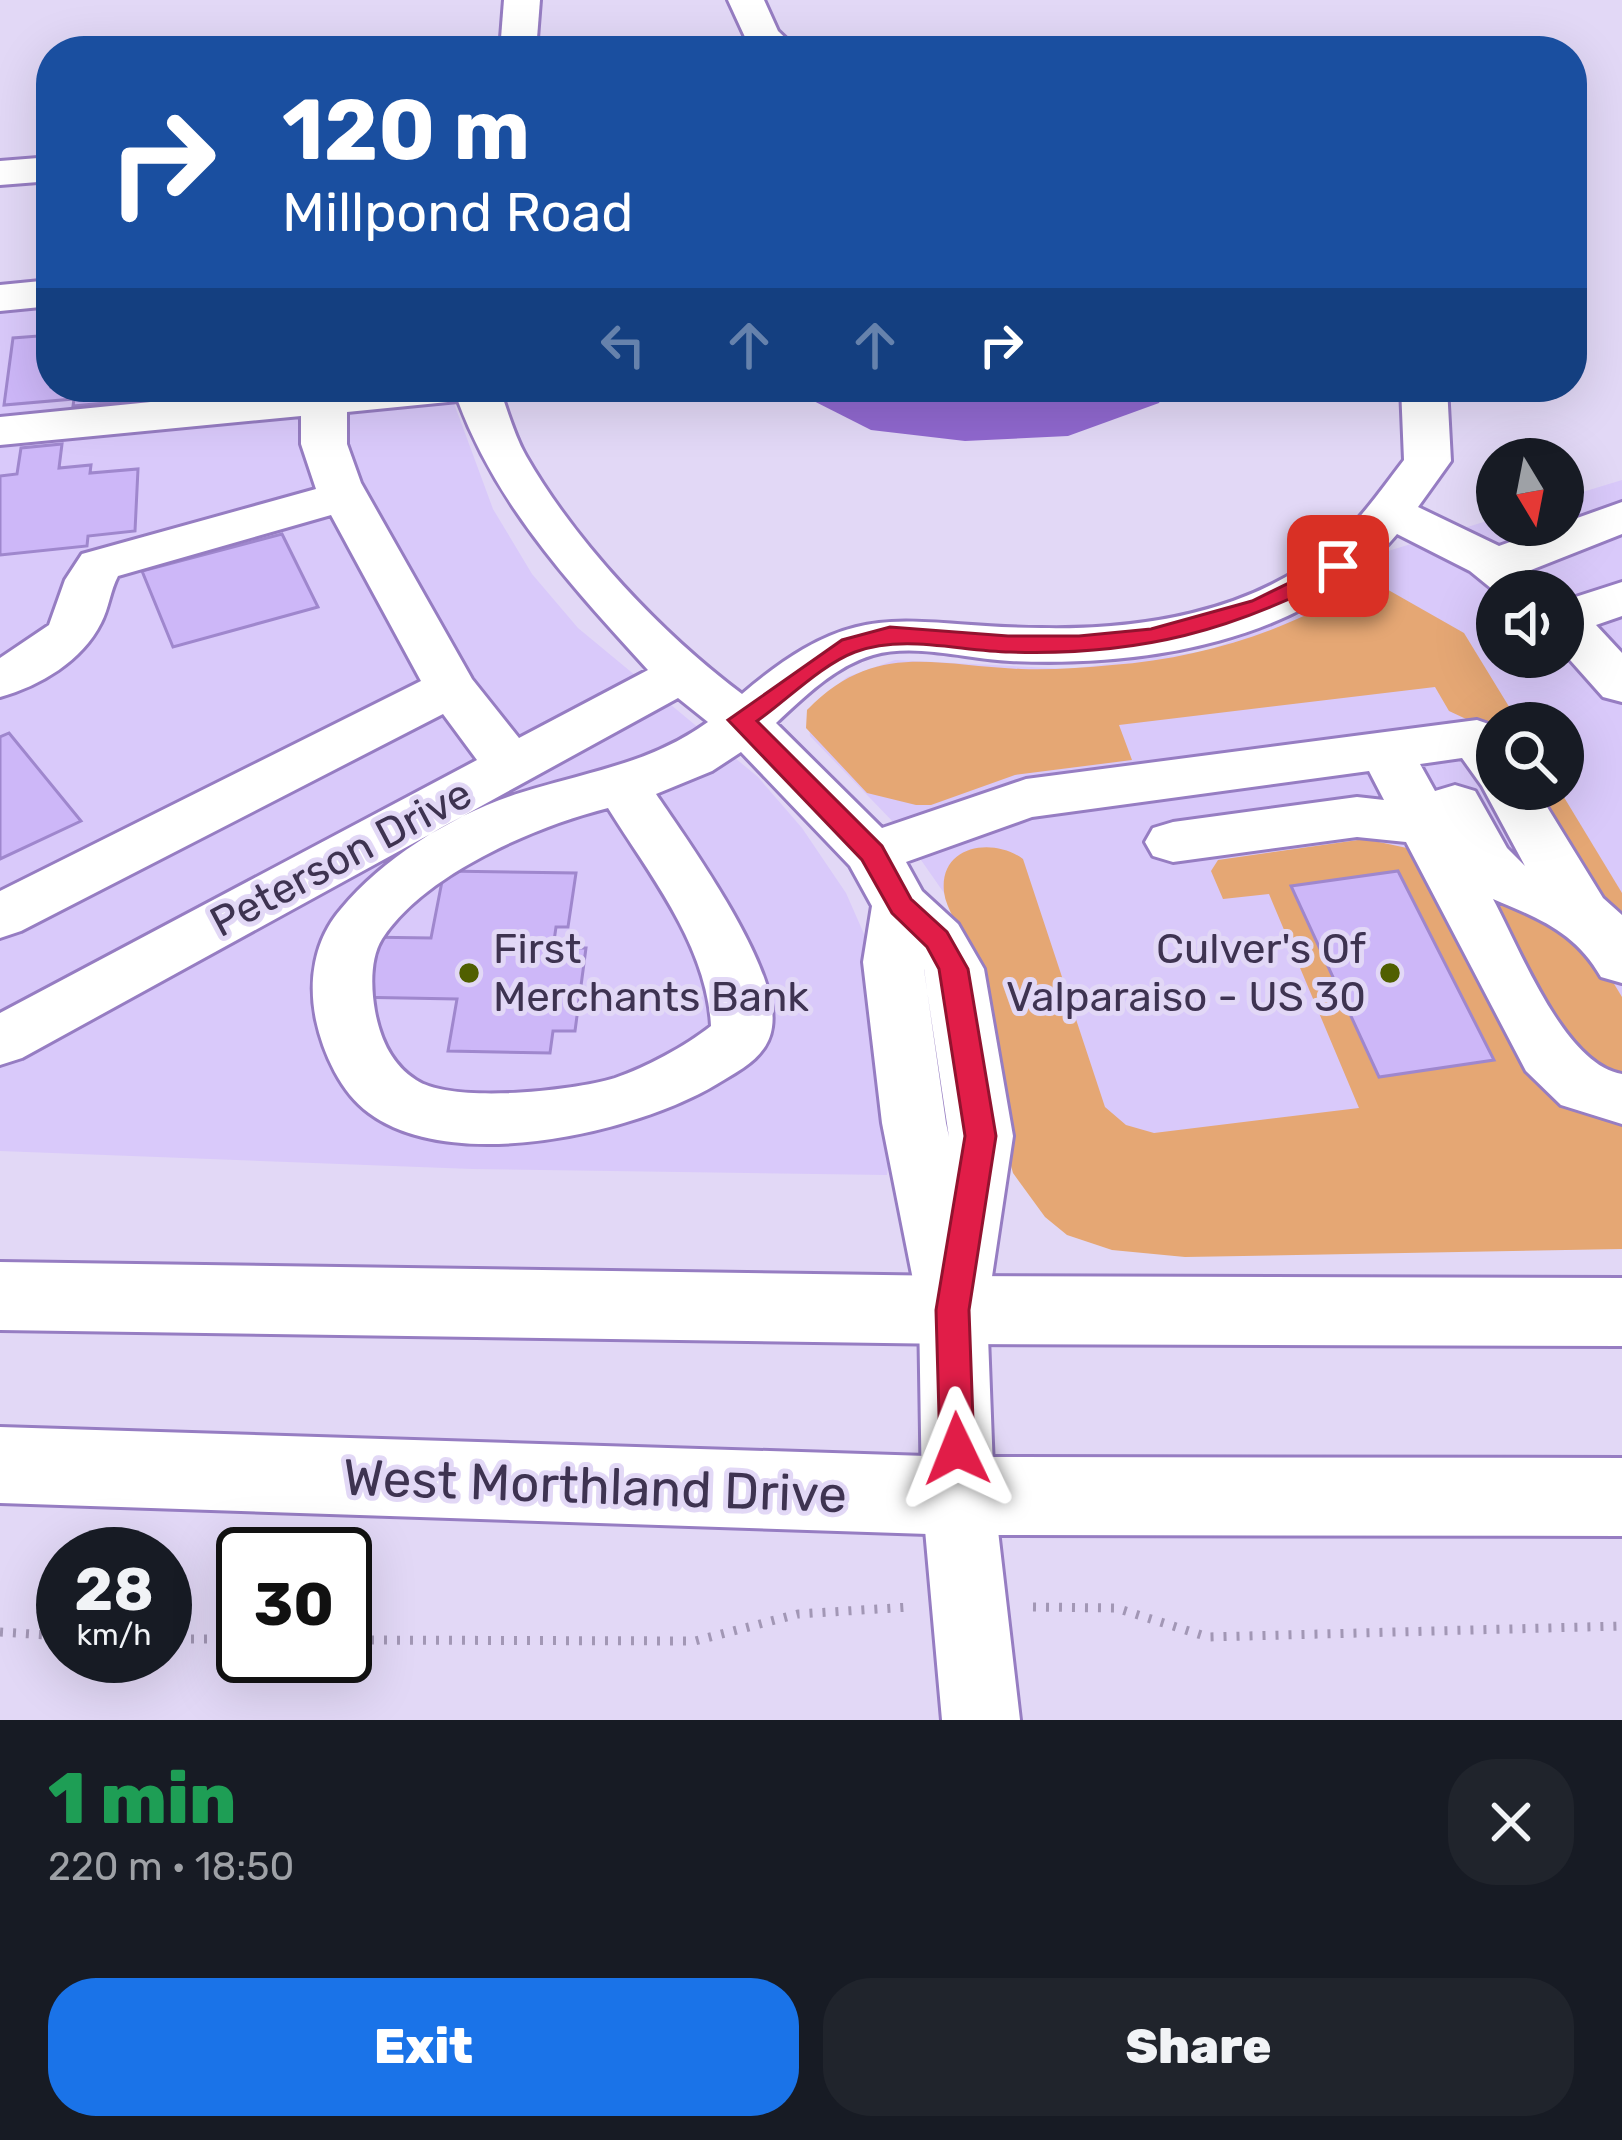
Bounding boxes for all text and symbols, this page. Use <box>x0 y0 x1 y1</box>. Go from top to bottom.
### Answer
text: 120 m <box>282 80 530 180</box>
icon: right <box>84 84 240 240</box>
text: Millpond Road <box>282 181 633 245</box>
icon: left <box>590 312 656 378</box>
icon: ahead <box>716 312 782 378</box>
icon: ahead <box>842 312 908 378</box>
icon: right <box>968 312 1034 378</box>
north arrow <box>1476 438 1584 546</box>
map controls <box>1476 438 1584 810</box>
pin <box>1287 515 1389 617</box>
icon: arrive <box>1305 533 1371 599</box>
button: sound <box>1476 570 1584 678</box>
button: search <box>1476 702 1584 810</box>
street label: Peterson Drive <box>202 768 480 948</box>
place label: First Merchants Bank <box>493 924 809 1022</box>
place label: Culver's Of Valparaiso - US 30 <box>1006 924 1366 1022</box>
marker: First Merchants Bank <box>456 960 482 986</box>
marker: Culver's Of Valparaiso - US 30 <box>1377 960 1403 986</box>
position arrow <box>894 1386 1020 1512</box>
street label: West Morthland Drive <box>342 1447 848 1525</box>
speed limit sign: 30 <box>216 1527 372 1683</box>
text: 28 <box>74 1554 154 1625</box>
text: km/h <box>77 1617 151 1653</box>
text: 1 min <box>48 1756 236 1841</box>
button: close <box>1448 1759 1574 1885</box>
text: 220 m · 18:50 <box>48 1844 294 1890</box>
button: Exit <box>48 1978 799 2116</box>
button: Share <box>823 1978 1574 2116</box>

